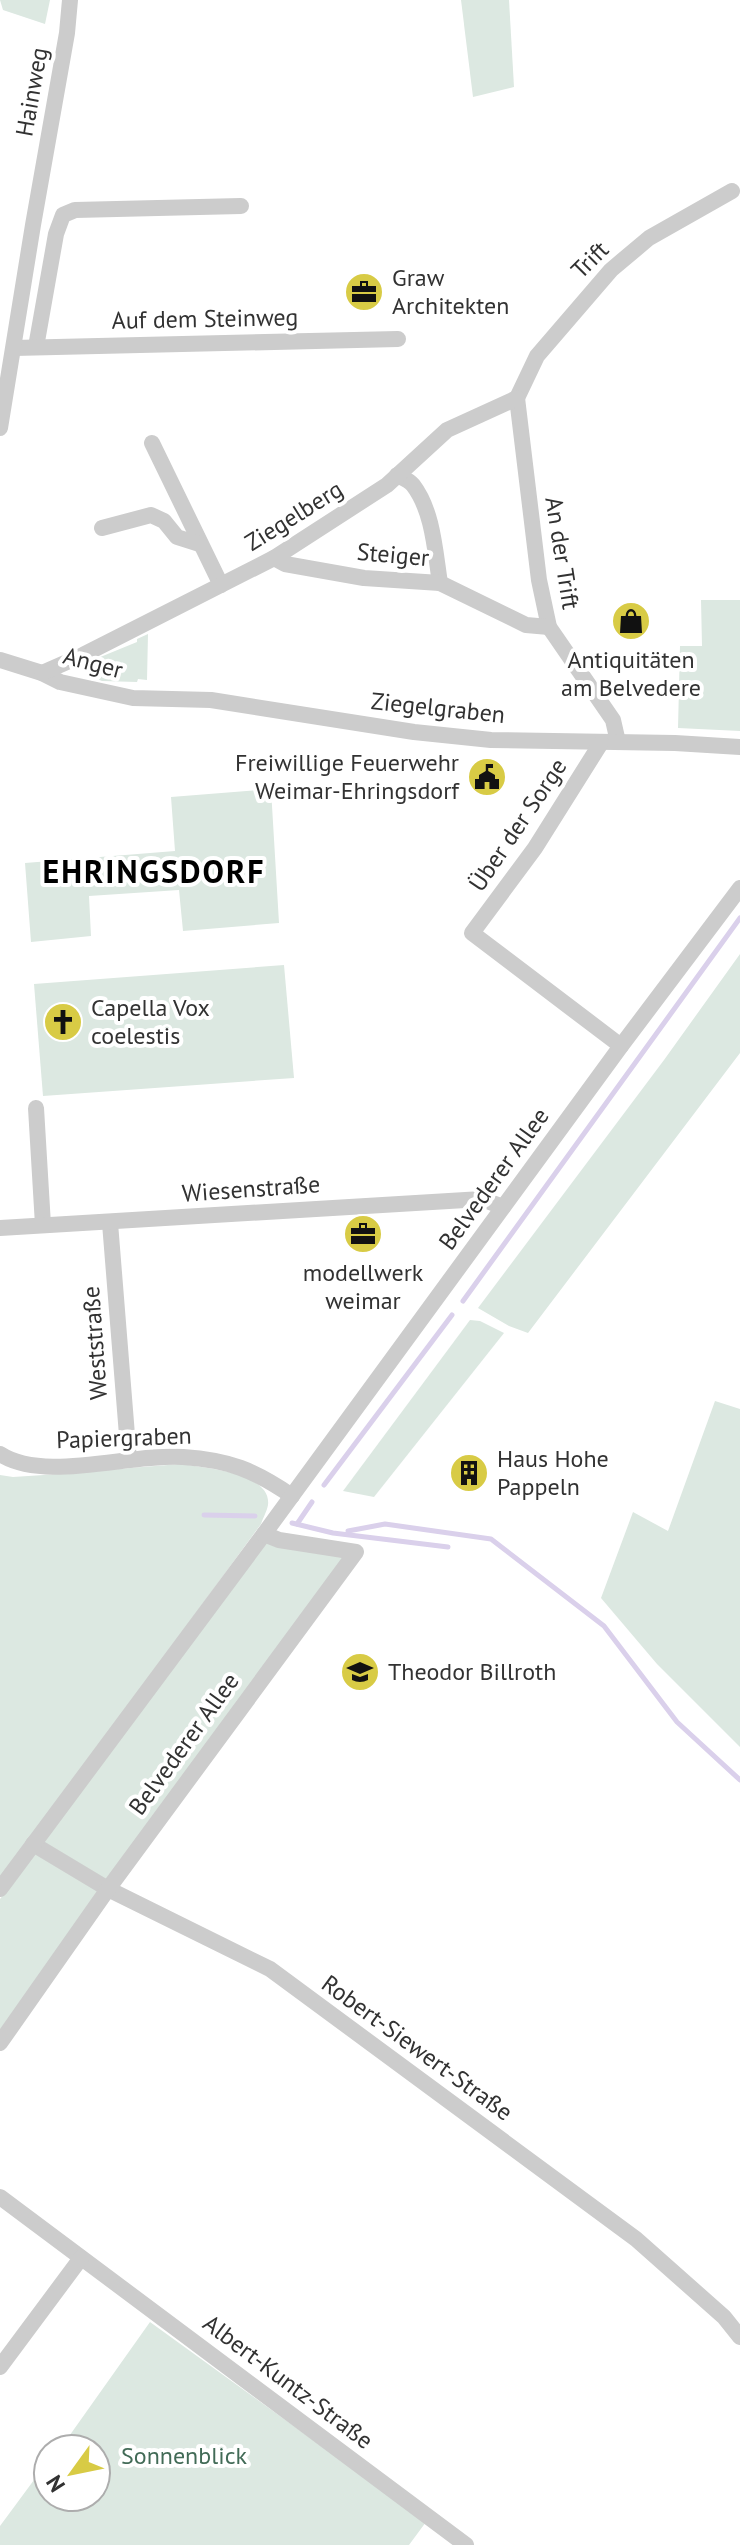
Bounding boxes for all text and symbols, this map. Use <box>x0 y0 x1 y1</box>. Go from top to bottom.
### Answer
street label: Hainweg <box>8 45 55 139</box>
street label: Trift <box>564 234 615 285</box>
place label: Graw Architekten <box>392 262 509 321</box>
office icon: Graw Architekten <box>343 271 385 313</box>
street label: Auf dem Steinweg <box>111 301 299 336</box>
street label: Ziegelberg <box>239 473 348 558</box>
street label: An der Trift <box>538 495 587 611</box>
street label: Steiger <box>356 536 430 573</box>
shop icon: Antiquitäten am Belvedere <box>610 600 652 642</box>
street label: Anger <box>60 640 126 685</box>
place label: Antiquitäten am Belvedere <box>561 644 701 703</box>
street label: Ziegelgraben <box>369 685 507 730</box>
place label: Freiwillige Feuerwehr Weimar-Ehringsdorf <box>235 747 460 806</box>
street label: Über der Sorge <box>462 752 573 897</box>
public building icon: Freiwillige Feuerwehr Weimar-Ehringsdorf <box>466 756 508 798</box>
district label: EHRINGSDORF <box>42 850 266 892</box>
place label: Capella Vox coelestis <box>91 992 210 1051</box>
church icon: Capella Vox coelestis <box>42 1001 84 1043</box>
street label: Belvederer Allee <box>432 1102 556 1256</box>
street label: Wiesenstraße <box>181 1168 321 1209</box>
office icon: modellwerk weimar <box>342 1213 384 1255</box>
place label: modellwerk weimar <box>303 1257 424 1316</box>
street label: Weststraße <box>75 1285 114 1401</box>
street label: Papiergraben <box>56 1420 192 1455</box>
place label: Haus Hohe Pappeln <box>497 1443 609 1502</box>
building icon: Haus Hohe Pappeln <box>448 1452 490 1494</box>
school or university icon: Theodor Billroth <box>339 1651 381 1693</box>
place label: Theodor Billroth <box>388 1656 556 1687</box>
street label: Belvederer Allee <box>122 1667 246 1821</box>
street label: Robert-Siewert-Straße <box>316 1968 519 2127</box>
street label: Albert-Kuntz-Straße <box>197 2308 379 2456</box>
north arrow <box>32 2433 112 2513</box>
park label: Sonnenblick <box>121 2440 247 2471</box>
text: N <box>40 2470 71 2498</box>

